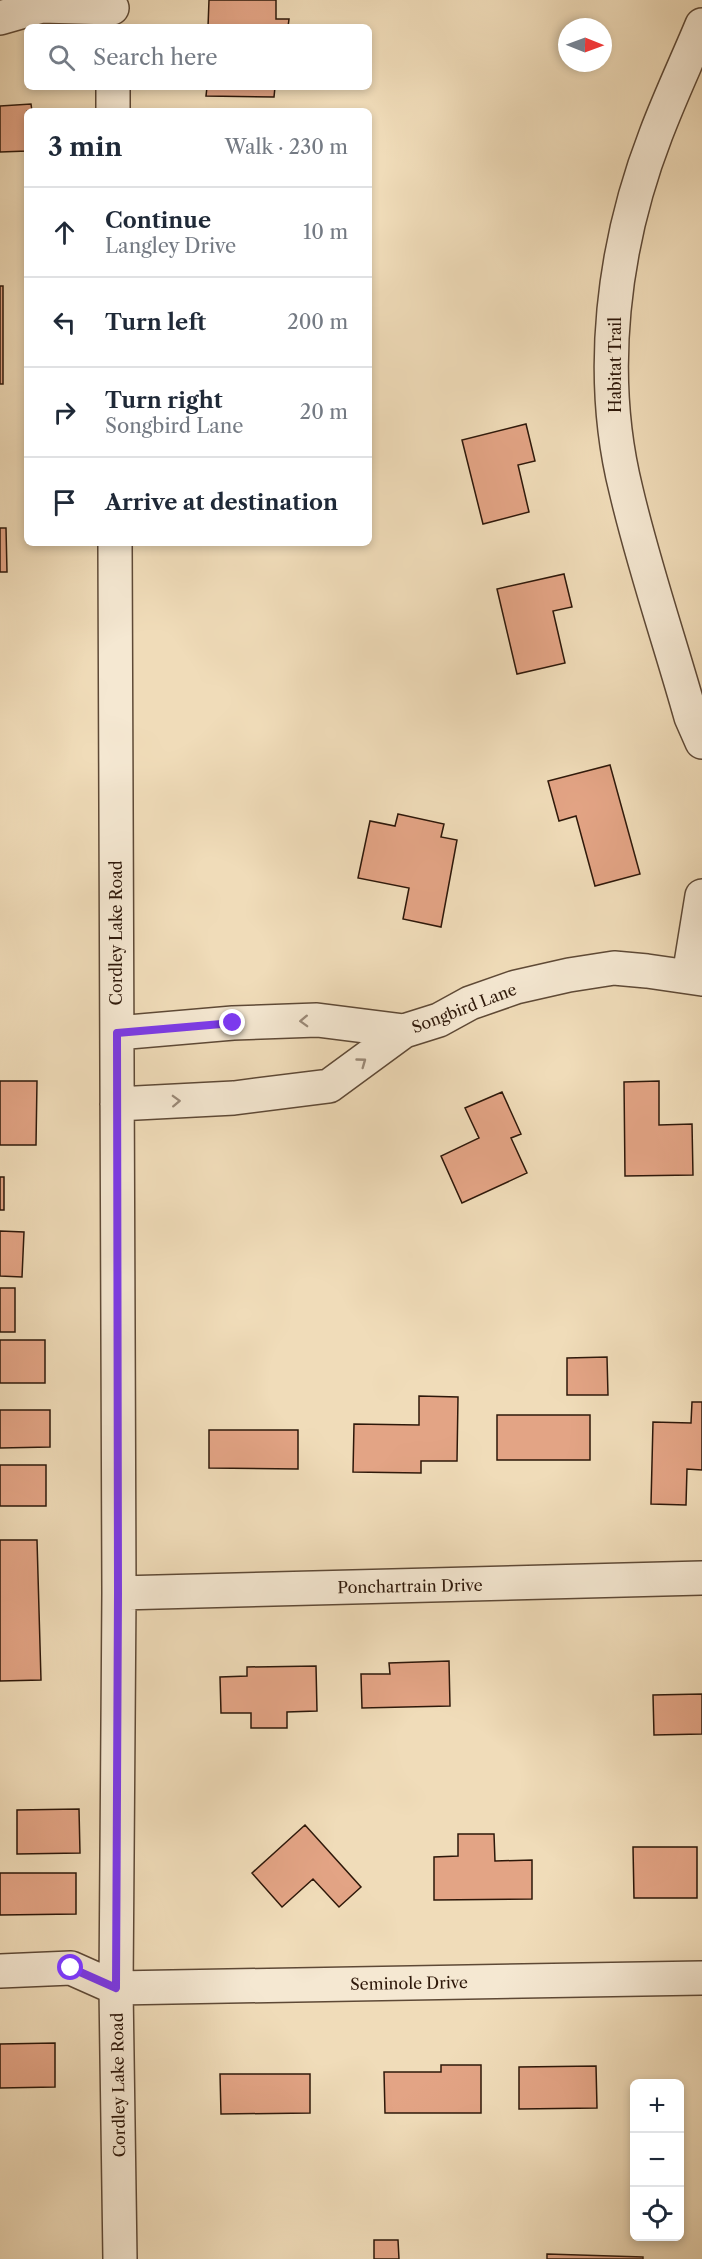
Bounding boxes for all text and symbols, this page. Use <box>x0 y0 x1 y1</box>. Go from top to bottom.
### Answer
north arrow <box>558 18 612 72</box>
search box <box>24 24 372 90</box>
icon: search <box>45 41 78 74</box>
text: Search here <box>93 44 218 71</box>
text: 3 min <box>48 131 122 163</box>
text: Walk · 230 m <box>225 135 348 159</box>
text: Continue <box>105 207 211 234</box>
icon: ahead <box>48 216 81 249</box>
text: 10 m <box>303 220 348 244</box>
text: Langley Drive <box>105 234 236 258</box>
icon: left <box>48 306 81 339</box>
text: Turn left <box>105 309 206 336</box>
text: 200 m <box>287 310 348 334</box>
street label: Habitat Trail <box>605 317 625 413</box>
text: Turn right <box>105 387 223 414</box>
icon: right <box>48 396 81 429</box>
text: 20 m <box>300 400 348 424</box>
text: Songbird Lane <box>105 414 244 438</box>
icon: arrive <box>48 486 81 519</box>
text: Arrive at destination <box>105 489 338 516</box>
street label: Cordley Lake Road <box>106 860 126 1005</box>
street label: Songbird Lane <box>409 979 519 1037</box>
route end <box>219 1009 245 1035</box>
one-way arrow <box>300 1014 309 1027</box>
one-way arrow <box>356 1058 367 1069</box>
one-way arrow <box>171 1095 180 1108</box>
street label: Ponchartrain Drive <box>337 1575 483 1597</box>
route start <box>57 1954 83 1980</box>
street label: Seminole Drive <box>350 1972 468 1994</box>
street label: Cordley Lake Road <box>107 2012 129 2158</box>
map controls <box>630 2079 684 2241</box>
button: + <box>630 2079 684 2133</box>
button: − <box>630 2133 684 2187</box>
button: locate <box>630 2187 684 2241</box>

